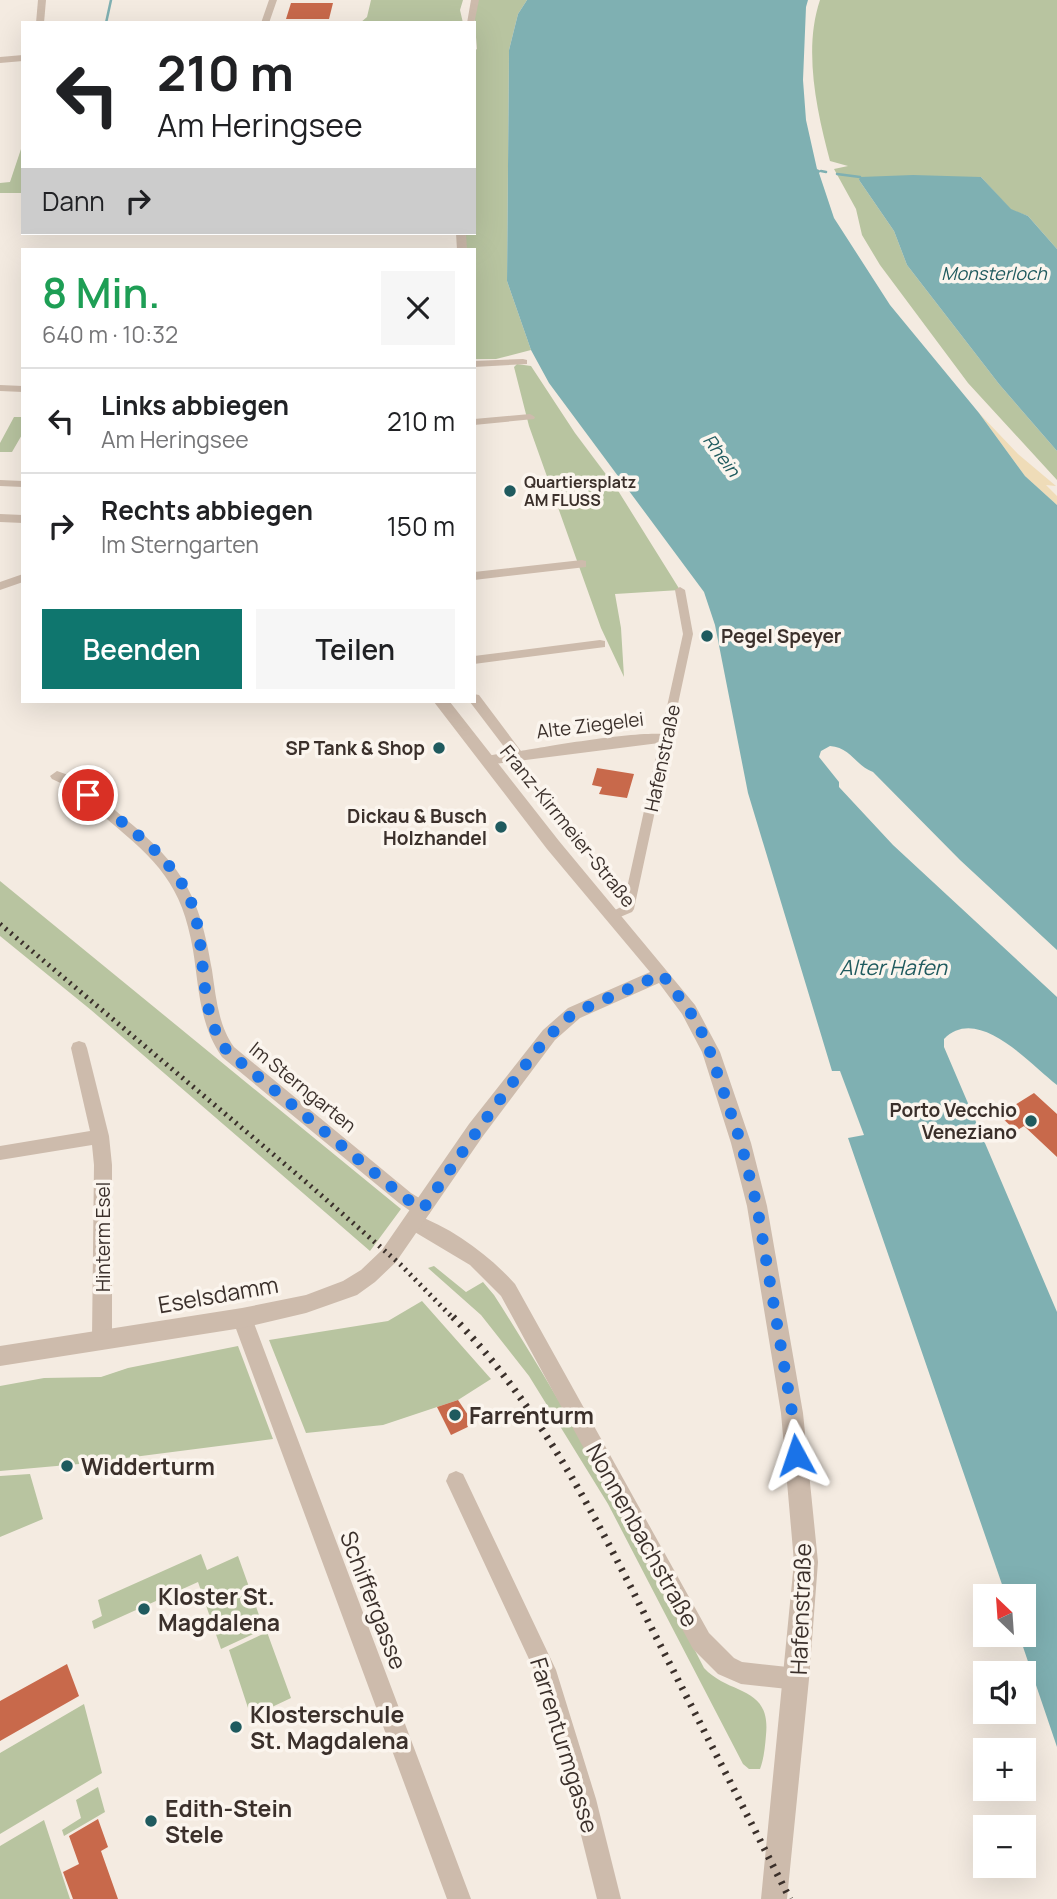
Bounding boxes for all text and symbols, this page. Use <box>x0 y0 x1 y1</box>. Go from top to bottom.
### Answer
text: 210 m <box>157 39 294 106</box>
icon: left <box>42 49 133 140</box>
text: Am Heringsee <box>157 103 363 147</box>
icon: right <box>119 182 157 220</box>
text: Dann <box>42 183 105 219</box>
water label: Monsterloch <box>941 261 1048 285</box>
text: 8 Min. <box>42 263 160 321</box>
button: close <box>381 271 455 345</box>
text: 640 m · 10:32 <box>42 318 178 350</box>
text: Links abbiegen <box>101 387 289 423</box>
icon: left <box>42 402 80 440</box>
text: 210 m <box>387 403 455 439</box>
text: Am Heringsee <box>101 423 249 455</box>
water label: Rhein <box>698 429 747 482</box>
place label: Quartiersplatz AM FLUSS <box>524 471 636 511</box>
marker: Quartiersplatz AM FLUSS <box>502 483 518 499</box>
text: Rechts abbiegen <box>101 492 313 528</box>
icon: right <box>42 507 80 545</box>
text: 150 m <box>387 508 455 544</box>
text: Im Sterngarten <box>101 528 259 560</box>
button: Beenden <box>42 609 242 689</box>
button: Teilen <box>256 609 455 689</box>
place label: Pegel Speyer <box>721 623 842 649</box>
marker: Pegel Speyer <box>699 628 715 644</box>
street label: Hafenstraße <box>638 702 686 814</box>
street label: Alte Ziegelei <box>535 706 645 744</box>
place label: SP Tank & Shop <box>285 735 425 761</box>
street label: Franz-Kirrmeier-Straße <box>494 739 642 913</box>
marker: SP Tank & Shop <box>431 740 447 756</box>
pin <box>58 765 118 825</box>
icon: arrive <box>69 776 107 814</box>
place label: Dickau & Busch Holzhandel <box>347 803 487 851</box>
marker: Dickau & Busch Holzhandel <box>493 819 509 835</box>
water label: Alter Hafen <box>839 953 948 981</box>
street label: Im Sterngarten <box>244 1036 362 1138</box>
place label: Porto Vecchio Veneziano <box>889 1097 1017 1145</box>
marker: Porto Vecchio Veneziano <box>1023 1113 1039 1129</box>
street label: Hinterm Esel <box>90 1182 116 1292</box>
street label: Eselsdamm <box>155 1268 281 1320</box>
place label: Farrenturm <box>469 1399 594 1431</box>
marker: Farrenturm <box>447 1407 463 1423</box>
position arrow <box>759 1418 833 1492</box>
street label: Nonnenbachstraße <box>579 1437 707 1633</box>
place label: Widderturm <box>81 1450 215 1482</box>
marker: Widderturm <box>59 1458 75 1474</box>
street label: Schiffergasse <box>333 1526 415 1674</box>
street label: Hafenstraße <box>782 1542 818 1676</box>
place label: Kloster St. Magdalena <box>158 1580 280 1638</box>
north arrow <box>973 1584 1036 1647</box>
map controls <box>973 1584 1036 1878</box>
marker: Kloster St. Magdalena <box>136 1601 152 1617</box>
street label: Farrenturmgasse <box>523 1653 607 1837</box>
button: sound <box>973 1661 1036 1724</box>
place label: Klosterschule St. Magdalena <box>250 1698 409 1756</box>
marker: Klosterschule St. Magdalena <box>228 1719 244 1735</box>
button: + <box>973 1738 1036 1801</box>
place label: Edith-Stein Stele <box>165 1792 292 1850</box>
marker: Edith-Stein Stele <box>143 1813 159 1829</box>
button: − <box>973 1815 1036 1878</box>

